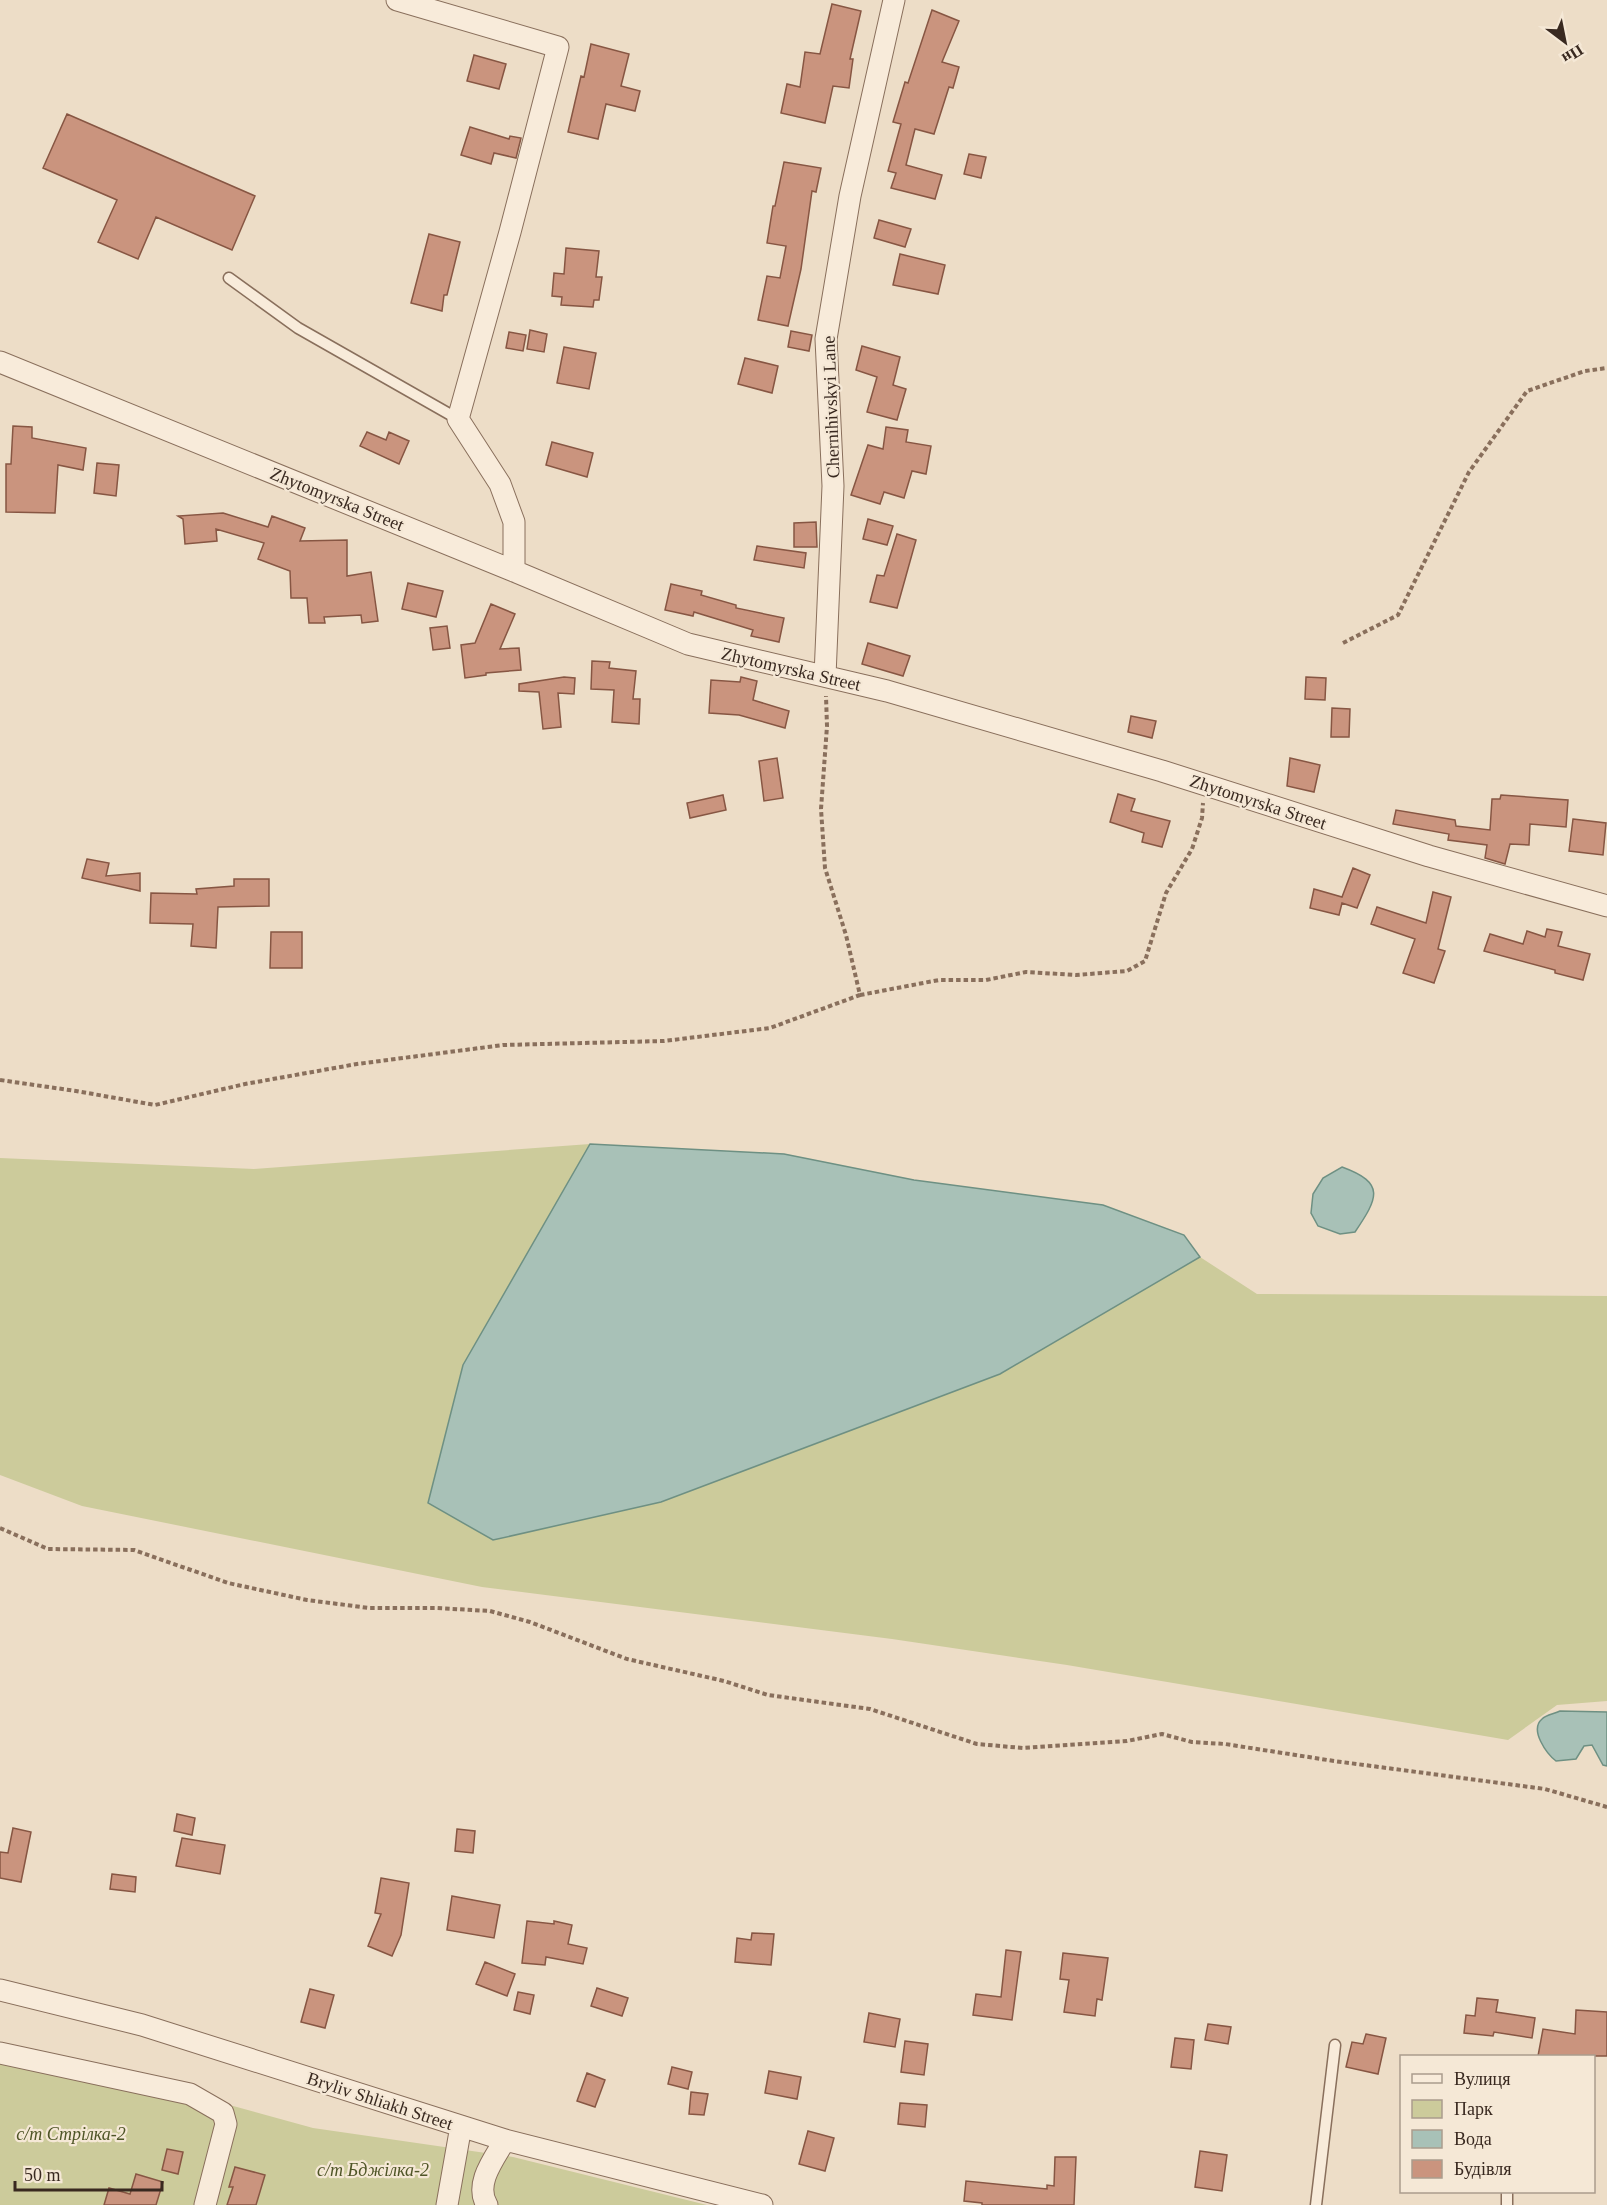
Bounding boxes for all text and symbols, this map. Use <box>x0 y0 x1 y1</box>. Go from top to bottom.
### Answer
north arrow <box>1535 12 1595 72</box>
text: Пн <box>1559 41 1586 67</box>
street label: Chernihivskyi Lane <box>819 335 843 479</box>
street label: Zhytomyrska Street <box>267 463 407 535</box>
street label: Zhytomyrska Street <box>719 643 863 695</box>
street label: Zhytomyrska Street <box>1187 770 1329 834</box>
legend <box>1400 2055 1595 2193</box>
street label: Bryliv Shliakh Street <box>305 2068 455 2134</box>
text: Вулиця <box>1454 2069 1511 2089</box>
text: Парк <box>1454 2099 1493 2119</box>
park label: с/т Стрілка-2 <box>16 2124 126 2144</box>
text: Вода <box>1454 2129 1492 2149</box>
scale bar <box>15 2154 162 2192</box>
text: Будівля <box>1454 2159 1511 2179</box>
park label: с/т Бджілка-2 <box>317 2160 429 2180</box>
text: 50 m <box>24 2165 61 2185</box>

